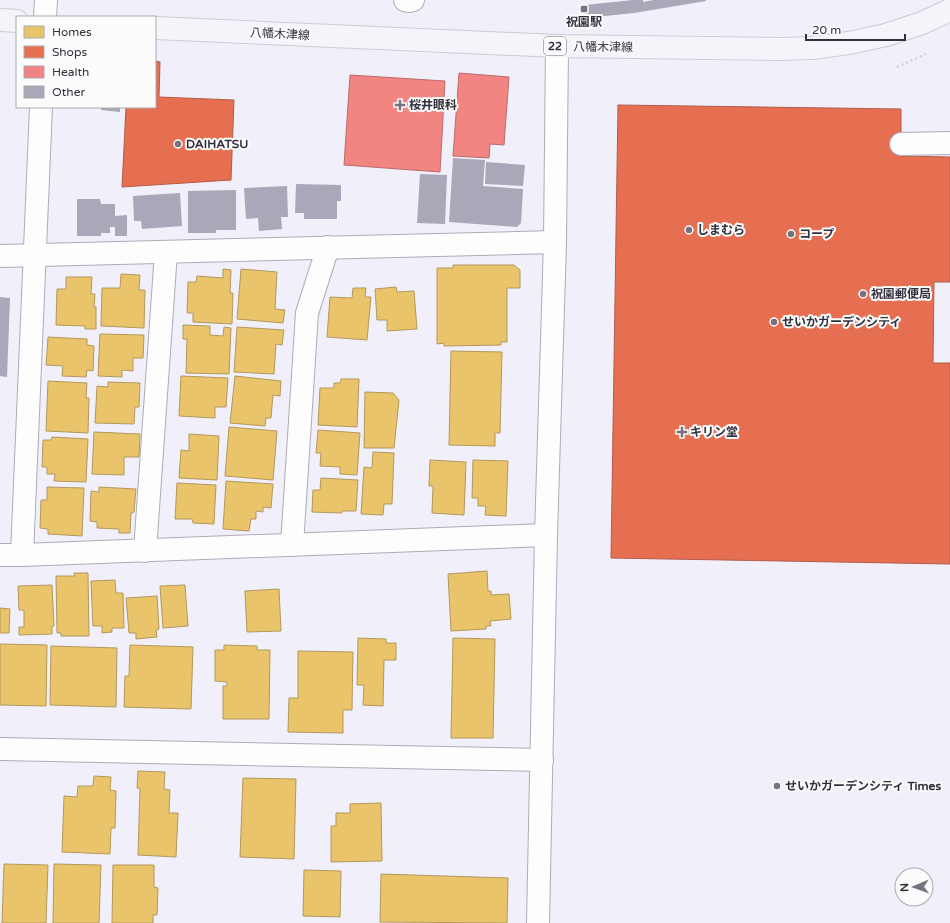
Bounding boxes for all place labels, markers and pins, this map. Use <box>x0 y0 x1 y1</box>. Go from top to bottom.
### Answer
marker: 祝園駅 <box>579 4 589 14</box>
place label: 祝園駅 <box>566 15 602 29</box>
place label: 桜井眼科 <box>409 98 457 112</box>
marker: 桜井眼科 <box>394 99 406 111</box>
place label: DAIHATSU <box>186 137 248 151</box>
marker: DAIHATSU <box>173 139 183 149</box>
place label: しまむら <box>697 223 745 237</box>
marker: しまむら <box>684 225 694 235</box>
place label: コープ <box>799 227 834 241</box>
marker: コープ <box>786 229 796 239</box>
place label: 祝園郵便局 <box>871 287 931 301</box>
marker: 祝園郵便局 <box>858 289 868 299</box>
place label: せいかガーデンシティ <box>782 315 901 329</box>
marker: せいかガーデンシティ <box>769 317 779 327</box>
place label: キリン堂 <box>690 425 738 439</box>
marker: キリン堂 <box>677 427 687 437</box>
place label: せいかガーデンシティ Times <box>785 779 941 793</box>
marker: せいかガーデンシティ Times <box>772 781 782 791</box>

